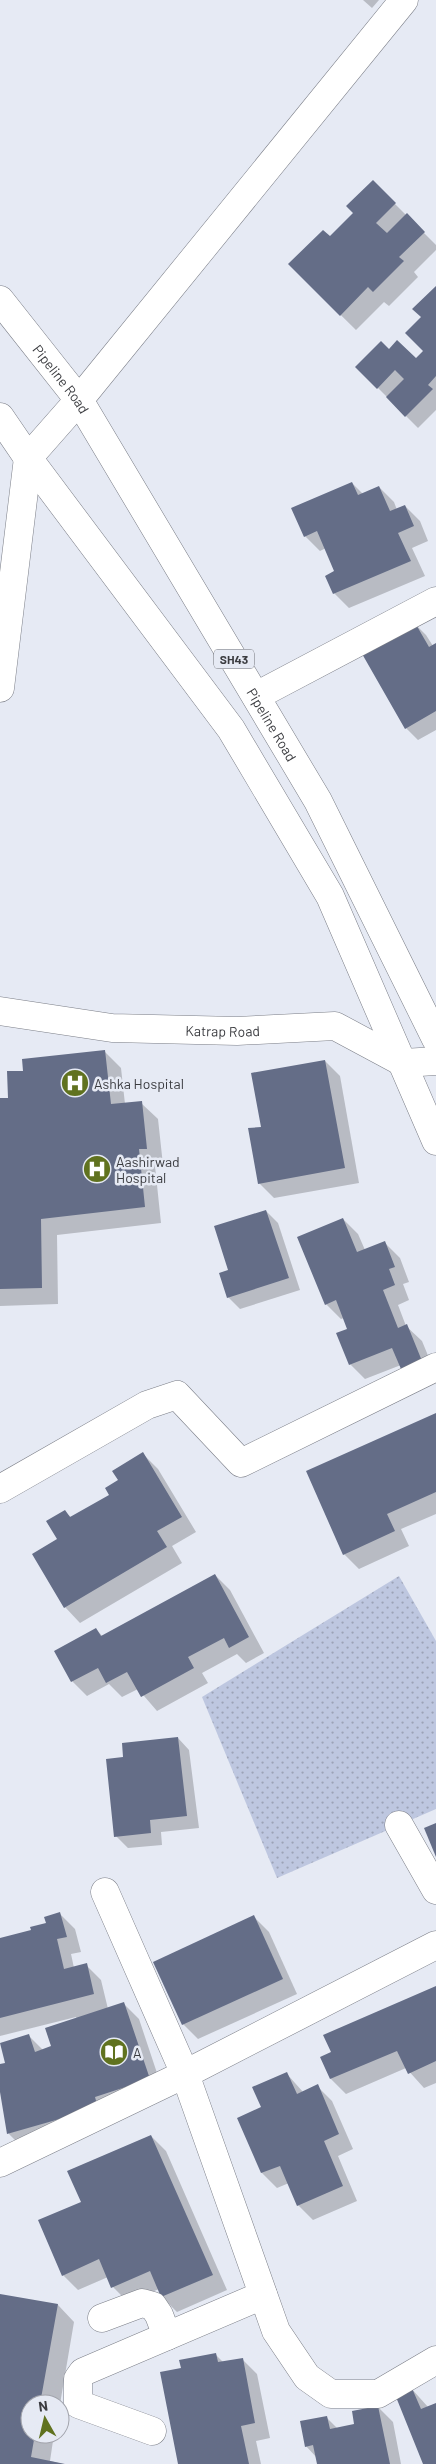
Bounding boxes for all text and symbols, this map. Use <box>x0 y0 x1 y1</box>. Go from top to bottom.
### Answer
street label: Pipeline Road <box>30 341 93 416</box>
road number: SH43 <box>214 650 254 669</box>
street label: Pipeline Road <box>244 685 301 764</box>
street label: Katrap Road <box>185 1021 260 1040</box>
hospital icon: Ashka Hospital <box>60 1068 90 1098</box>
place label: Ashka Hospital <box>94 1075 184 1092</box>
place label: Aashirwad Hospital <box>116 1153 180 1186</box>
hospital icon: Aashirwad Hospital <box>82 1154 112 1184</box>
library icon: A <box>99 2037 129 2067</box>
place label: A <box>133 2044 142 2061</box>
north arrow <box>20 2394 70 2444</box>
text: N <box>37 2397 49 2415</box>

